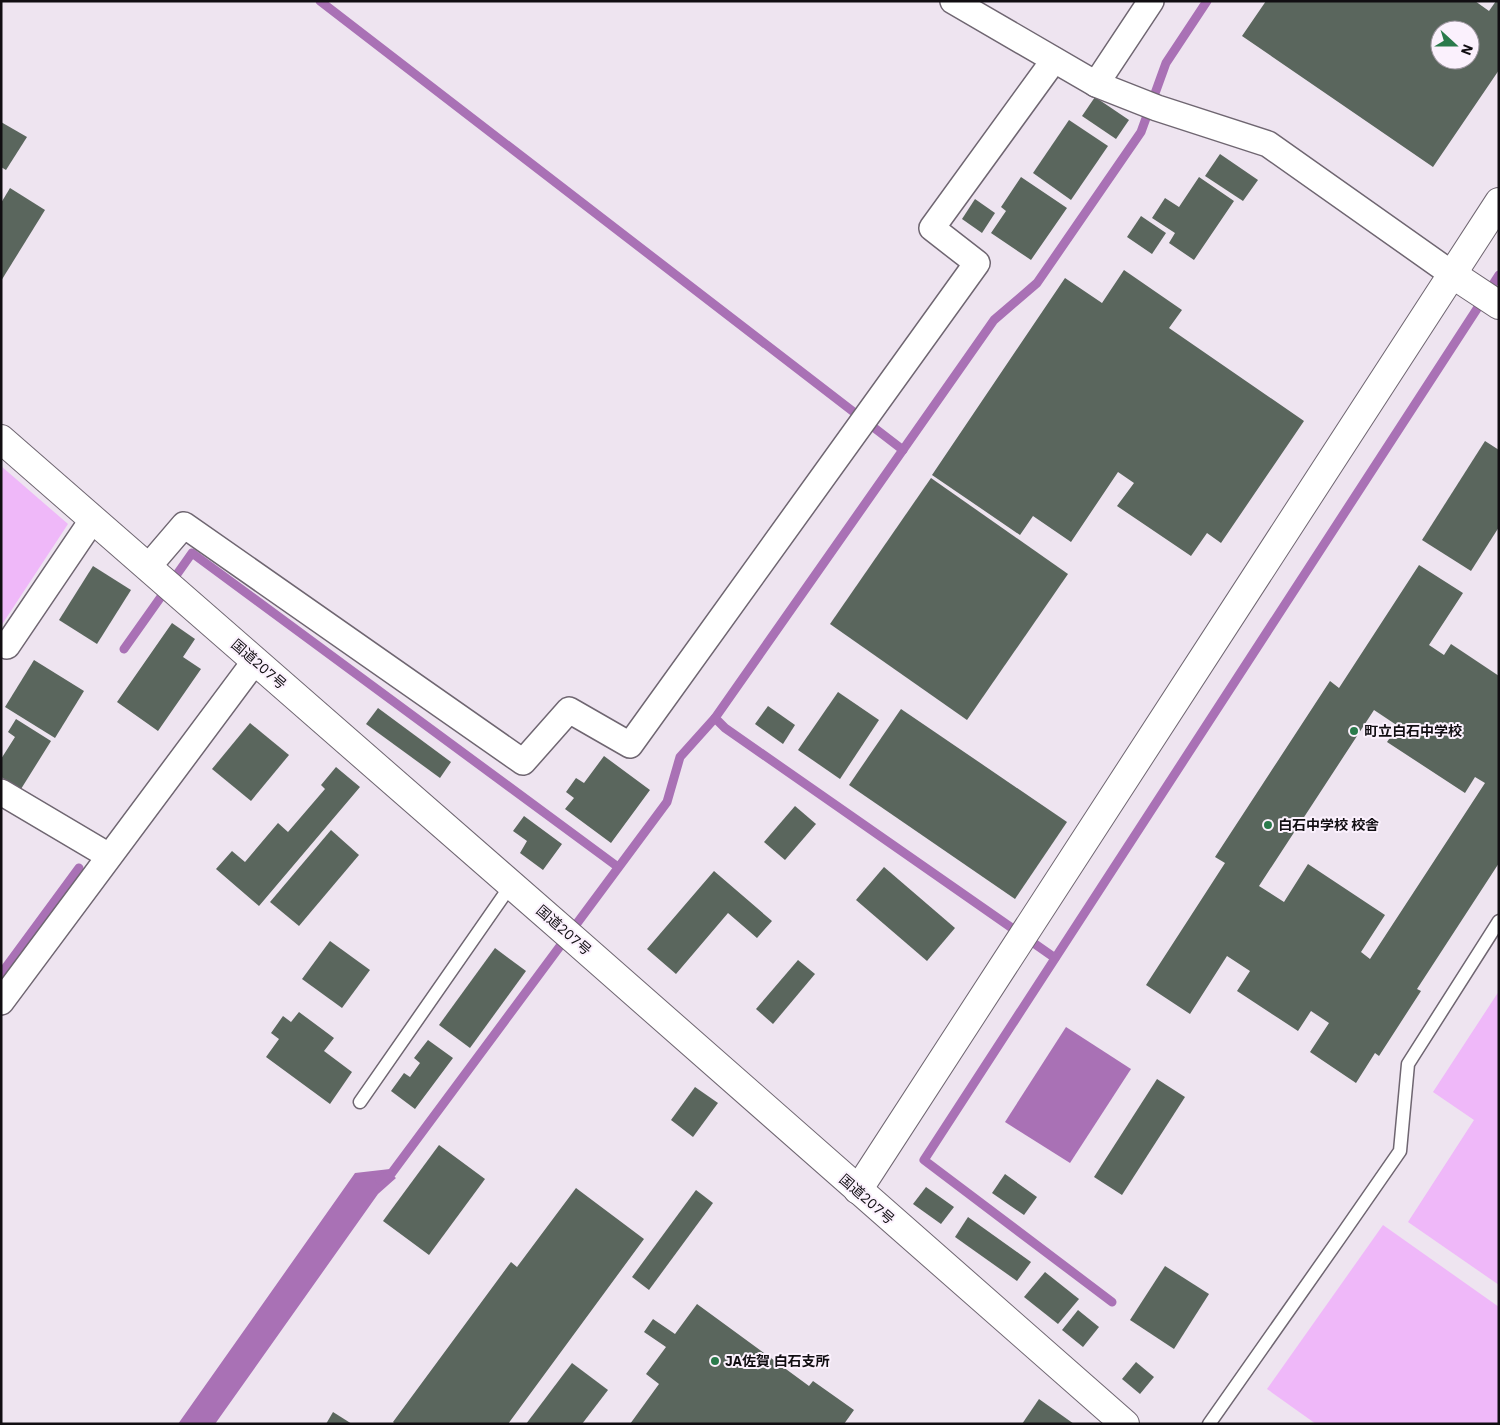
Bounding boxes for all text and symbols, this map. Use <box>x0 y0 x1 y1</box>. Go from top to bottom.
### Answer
north arrow <box>1430 20 1480 70</box>
text: N <box>1457 42 1477 58</box>
street label: 国道207号 <box>228 635 290 693</box>
place label: 町立白石中学校 <box>1364 722 1462 740</box>
marker: 町立白石中学校 <box>1348 725 1360 737</box>
place label: 白石中学校 校舎 <box>1278 816 1379 834</box>
marker: 白石中学校 校舎 <box>1262 819 1274 831</box>
street label: 国道207号 <box>533 901 595 959</box>
street label: 国道207号 <box>836 1170 898 1228</box>
place label: JA佐賀 白石支所 <box>725 1352 829 1370</box>
marker: JA佐賀 白石支所 <box>709 1355 721 1367</box>

